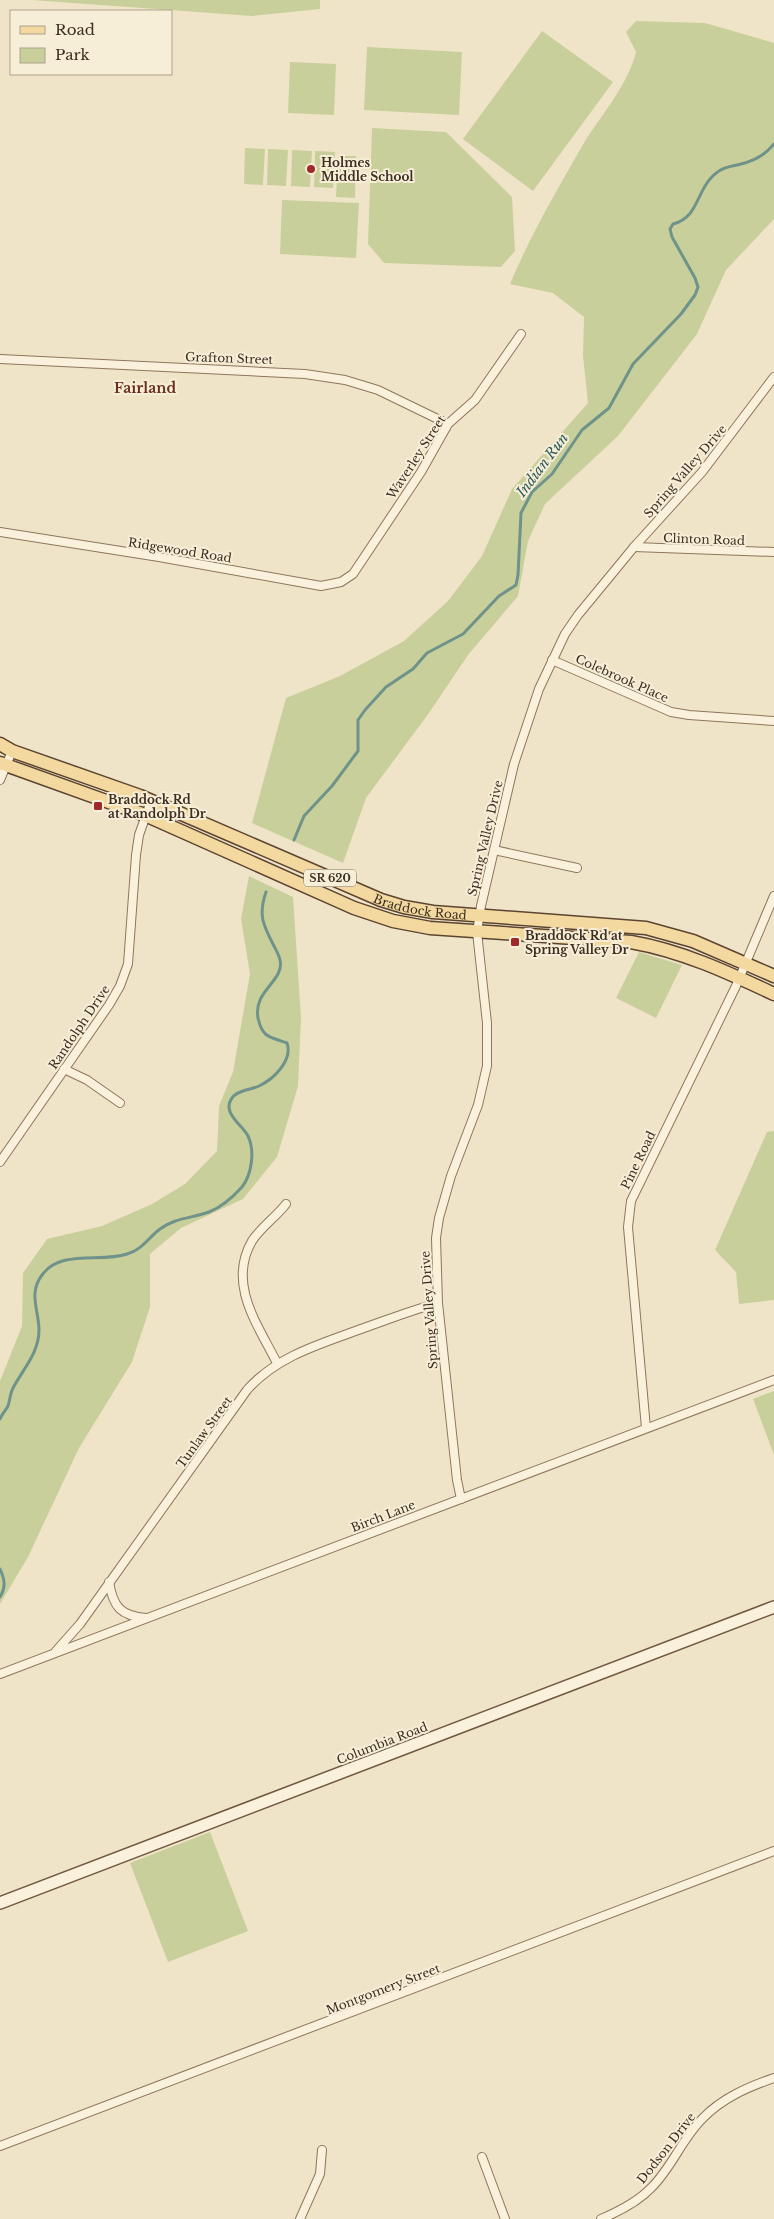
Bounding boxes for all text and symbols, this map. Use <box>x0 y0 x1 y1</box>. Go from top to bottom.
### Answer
legend <box>10 10 172 75</box>
text: Road <box>55 20 95 39</box>
text: Park <box>55 45 91 64</box>
place label: Holmes Middle School <box>321 155 414 184</box>
marker: Holmes Middle School <box>305 163 317 175</box>
street label: Grafton Street <box>185 349 274 367</box>
district label: Fairland <box>114 379 176 397</box>
street label: Waverley Street <box>383 412 449 502</box>
street label: Spring Valley Drive <box>640 421 730 521</box>
water label: Indian Run <box>512 429 572 501</box>
street label: Clinton Road <box>663 530 745 548</box>
street label: Ridgewood Road <box>127 534 233 566</box>
street label: Colebrook Place <box>573 651 671 705</box>
street label: Spring Valley Drive <box>464 779 506 897</box>
place label: Braddock Rd at Randolph Dr <box>108 792 206 821</box>
marker: Braddock Rd at Randolph Dr <box>92 800 104 812</box>
road number: SR 620 <box>304 870 356 886</box>
street label: Braddock Road <box>371 890 467 922</box>
place label: Braddock Rd at Spring Valley Dr <box>525 928 629 957</box>
marker: Braddock Rd at Spring Valley Dr <box>509 936 521 948</box>
street label: Randolph Drive <box>45 982 113 1072</box>
street label: Pine Road <box>617 1128 659 1192</box>
street label: Spring Valley Drive <box>417 1250 441 1370</box>
street label: Tunlaw Street <box>173 1393 235 1471</box>
street label: Birch Lane <box>349 1497 417 1535</box>
street label: Columbia Road <box>334 1719 430 1767</box>
street label: Montgomery Street <box>324 1960 442 2018</box>
street label: Dodson Drive <box>634 2109 698 2186</box>

